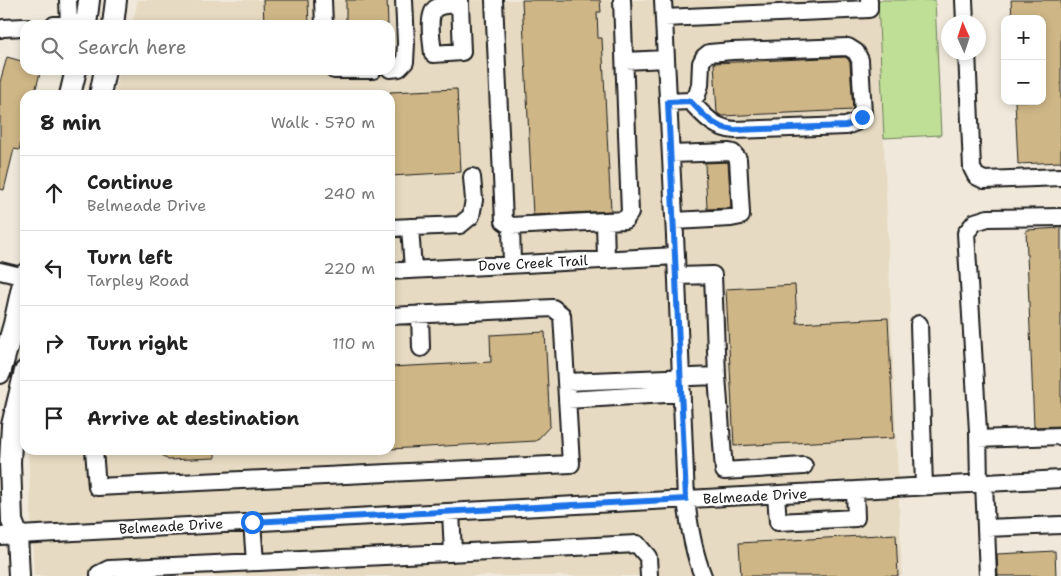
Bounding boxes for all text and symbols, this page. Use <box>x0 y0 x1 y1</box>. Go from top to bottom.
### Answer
north arrow <box>941 15 986 60</box>
map controls <box>1001 15 1046 105</box>
button: + <box>1001 15 1046 60</box>
search box <box>20 20 395 75</box>
icon: search <box>38 34 66 62</box>
text: Search here <box>78 35 187 60</box>
button: − <box>1001 60 1046 105</box>
route end <box>851 106 874 129</box>
text: 8 min <box>40 109 101 137</box>
text: Walk · 570 m <box>271 112 375 133</box>
text: Continue <box>87 170 173 195</box>
icon: ahead <box>40 179 68 207</box>
text: 240 m <box>323 183 375 204</box>
text: Belmeade Drive <box>87 195 206 216</box>
text: Turn left <box>87 245 173 270</box>
street label: Dove Creek Trail <box>478 251 589 275</box>
icon: left <box>40 254 68 282</box>
text: 220 m <box>323 258 375 279</box>
text: Tarpley Road <box>87 270 189 291</box>
icon: right <box>40 329 68 357</box>
text: Turn right <box>87 331 188 356</box>
text: 110 m <box>332 333 375 354</box>
icon: arrive <box>40 404 68 432</box>
text: Arrive at destination <box>87 406 299 431</box>
street label: Belmeade Drive <box>702 484 808 508</box>
route start <box>241 511 264 534</box>
street label: Belmeade Drive <box>118 514 224 538</box>

